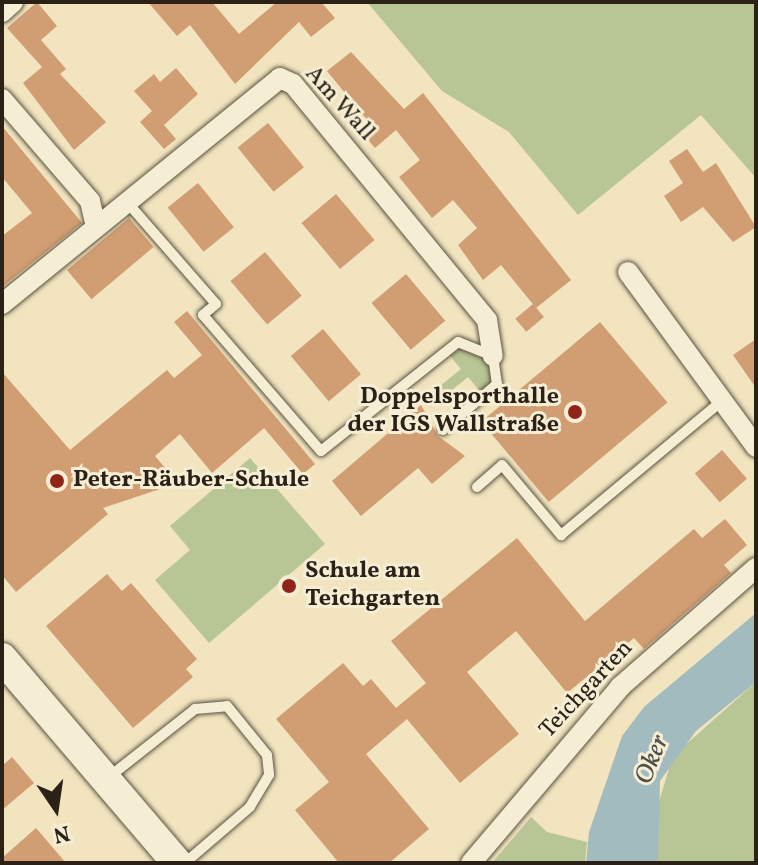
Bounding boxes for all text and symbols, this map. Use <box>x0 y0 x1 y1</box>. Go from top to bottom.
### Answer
street label: Am Wall <box>298 60 380 148</box>
place label: Doppelsporthalle der IGS Wallstraße <box>347 384 559 440</box>
marker: Doppelsporthalle der IGS Wallstraße <box>566 403 584 421</box>
place label: Peter-Räuber-Schule <box>73 467 309 495</box>
marker: Peter-Räuber-Schule <box>48 472 66 490</box>
place label: Schule am Teichgarten <box>305 558 440 614</box>
marker: Schule am Teichgarten <box>280 577 298 595</box>
street label: Teichgarten <box>534 635 640 745</box>
water label: Oker <box>629 731 677 789</box>
north arrow <box>16 769 96 849</box>
text: N <box>50 816 73 850</box>

